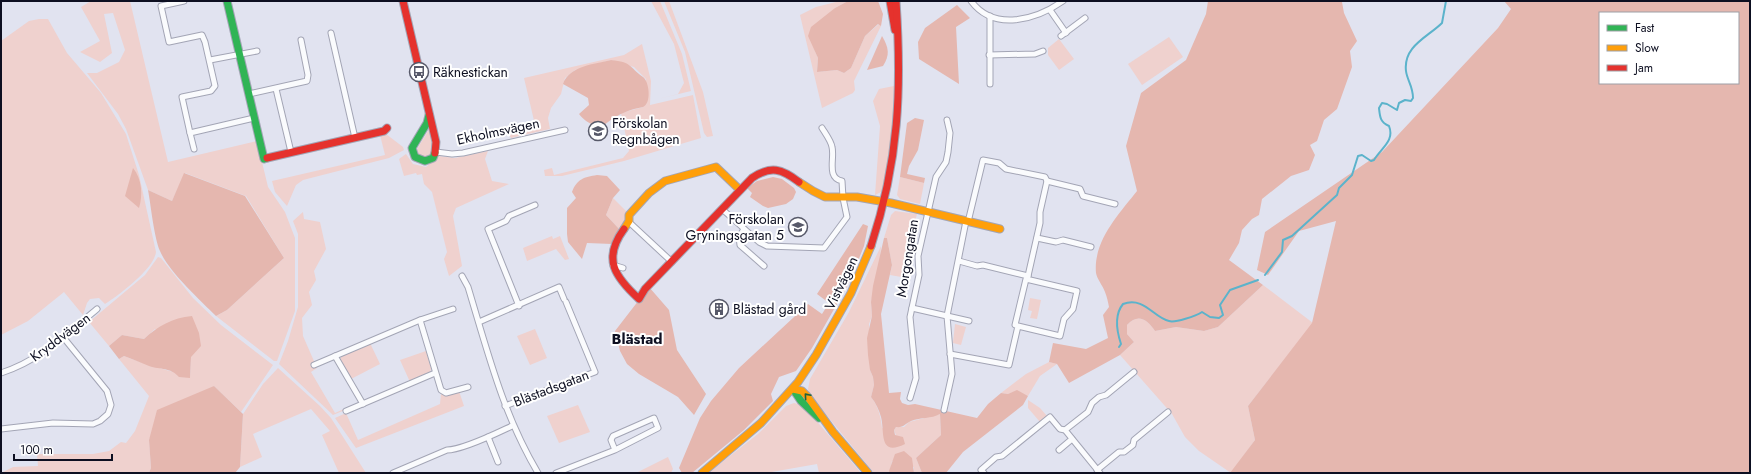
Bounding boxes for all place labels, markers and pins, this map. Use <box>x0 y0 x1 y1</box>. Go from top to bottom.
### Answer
bus stop icon: Räknestickan <box>408 61 430 83</box>
place label: Räknestickan <box>433 62 508 82</box>
place label: Förskolan Regnbågen <box>612 113 680 149</box>
school or university icon: Förskolan Regnbågen <box>587 120 609 142</box>
place label: Förskolan Gryningsgatan 5 <box>686 209 784 245</box>
school or university icon: Förskolan Gryningsgatan 5 <box>787 216 809 238</box>
building icon: Blästad gård <box>708 298 730 320</box>
place label: Blästad gård <box>733 299 806 319</box>

